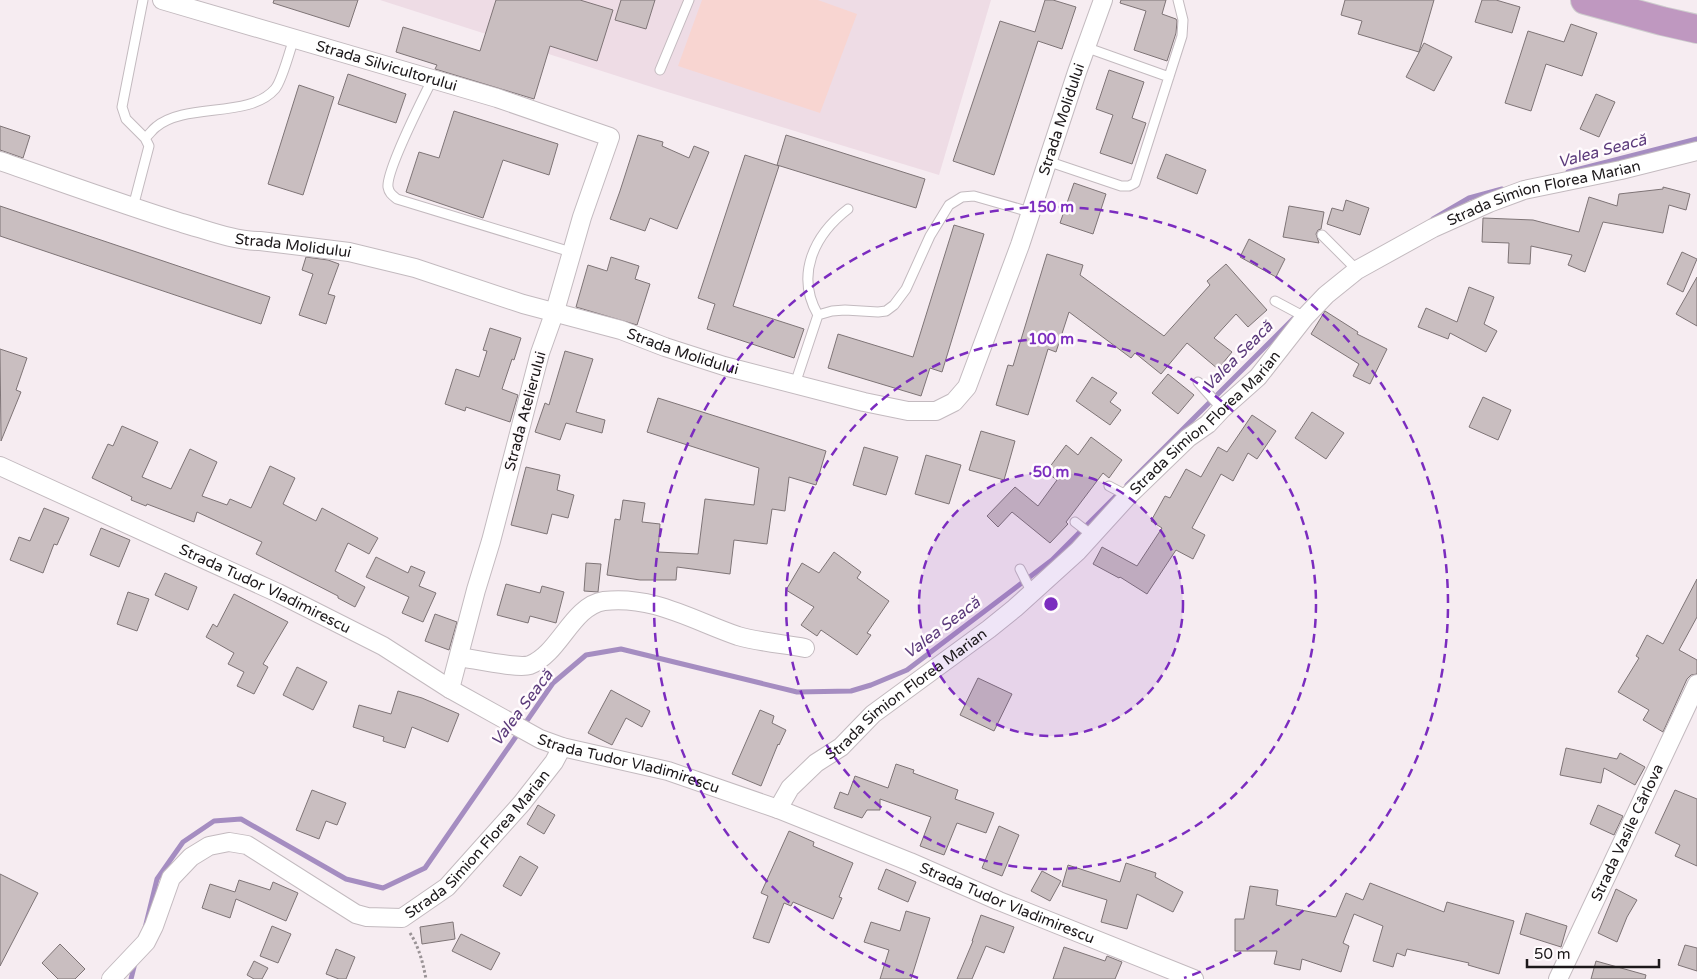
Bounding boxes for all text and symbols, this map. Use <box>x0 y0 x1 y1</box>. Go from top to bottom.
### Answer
street label: Strada Silvicultorului <box>314 37 459 95</box>
street label: Strada Molidului <box>1035 61 1088 178</box>
water label: Valea Seacă <box>1556 129 1649 172</box>
street label: Strada Simion Florea Marian <box>1444 156 1642 230</box>
text: 150 m <box>1028 198 1074 216</box>
street label: Strada Molidului <box>234 229 353 261</box>
water label: Valea Seacă <box>1199 316 1278 395</box>
street label: Strada Molidului <box>624 324 741 378</box>
text: 100 m <box>1028 330 1074 348</box>
street label: Strada Simion Florea Marian <box>1126 347 1284 498</box>
street label: Strada Atelierului <box>500 349 550 473</box>
text: 50 m <box>1033 463 1069 481</box>
street label: Strada Tudor Vladimirescu <box>176 540 354 637</box>
water label: Valea Seacă <box>900 592 985 663</box>
centre of rings <box>1042 595 1060 613</box>
street label: Strada Simion Florea Marian <box>822 625 990 764</box>
water label: Valea Seacă <box>487 665 558 750</box>
street label: Strada Tudor Vladimirescu <box>535 730 722 797</box>
street label: Strada Vasile Cârlova <box>1587 761 1667 904</box>
street label: Strada Simion Florea Marian <box>401 766 553 922</box>
street label: Strada Tudor Vladimirescu <box>917 858 1097 947</box>
scale bar <box>1527 936 1660 968</box>
text: 50 m <box>1534 945 1571 963</box>

